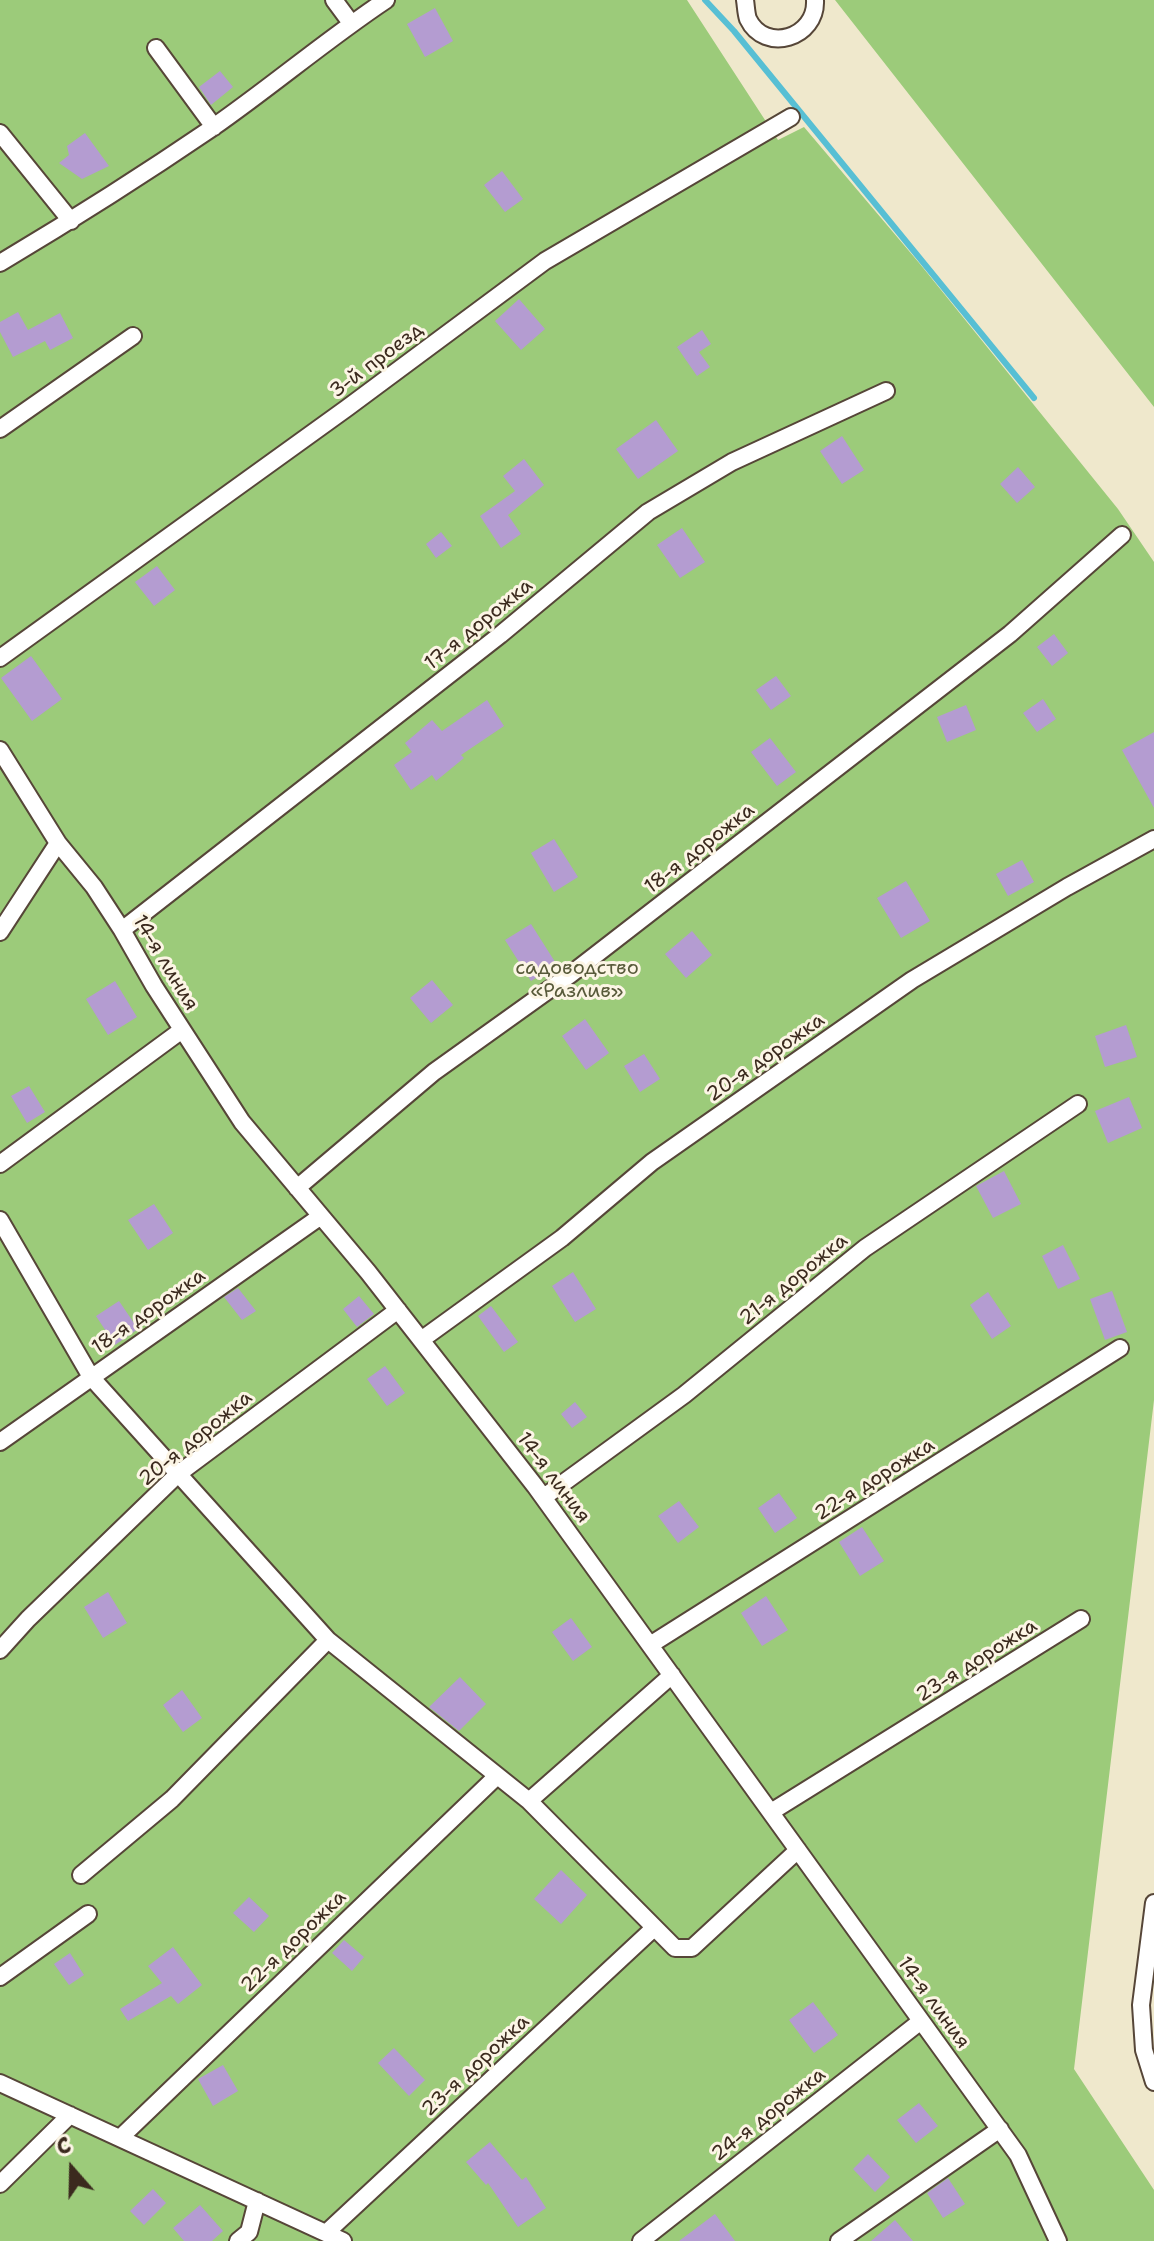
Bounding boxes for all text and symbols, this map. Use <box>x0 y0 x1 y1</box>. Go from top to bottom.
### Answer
street label: 3-й проезд <box>326 318 428 404</box>
street label: 17-я дорожка <box>420 574 538 676</box>
street label: 18-я дорожка <box>640 799 760 899</box>
street label: 14-я линия <box>127 911 203 1015</box>
park label: садоводство «Разлив» <box>515 957 639 1004</box>
street label: 20-я дорожка <box>702 1008 830 1108</box>
street label: 21-я дорожка <box>735 1229 853 1331</box>
street label: 18-я дорожка <box>88 1264 210 1360</box>
street label: 20-я дорожка <box>135 1386 257 1492</box>
street label: 14-я линия <box>511 1428 595 1528</box>
street label: 22-я дорожка <box>811 1434 939 1526</box>
street label: 23-я дорожка <box>912 1614 1042 1708</box>
street label: 22-я дорожка <box>236 1886 352 1998</box>
street label: 14-я линия <box>892 1953 974 2053</box>
street label: 23-я дорожка <box>417 2010 535 2122</box>
street label: 24-я дорожка <box>707 2063 831 2167</box>
north arrow <box>32 2129 112 2209</box>
text: С <box>52 2130 75 2162</box>

